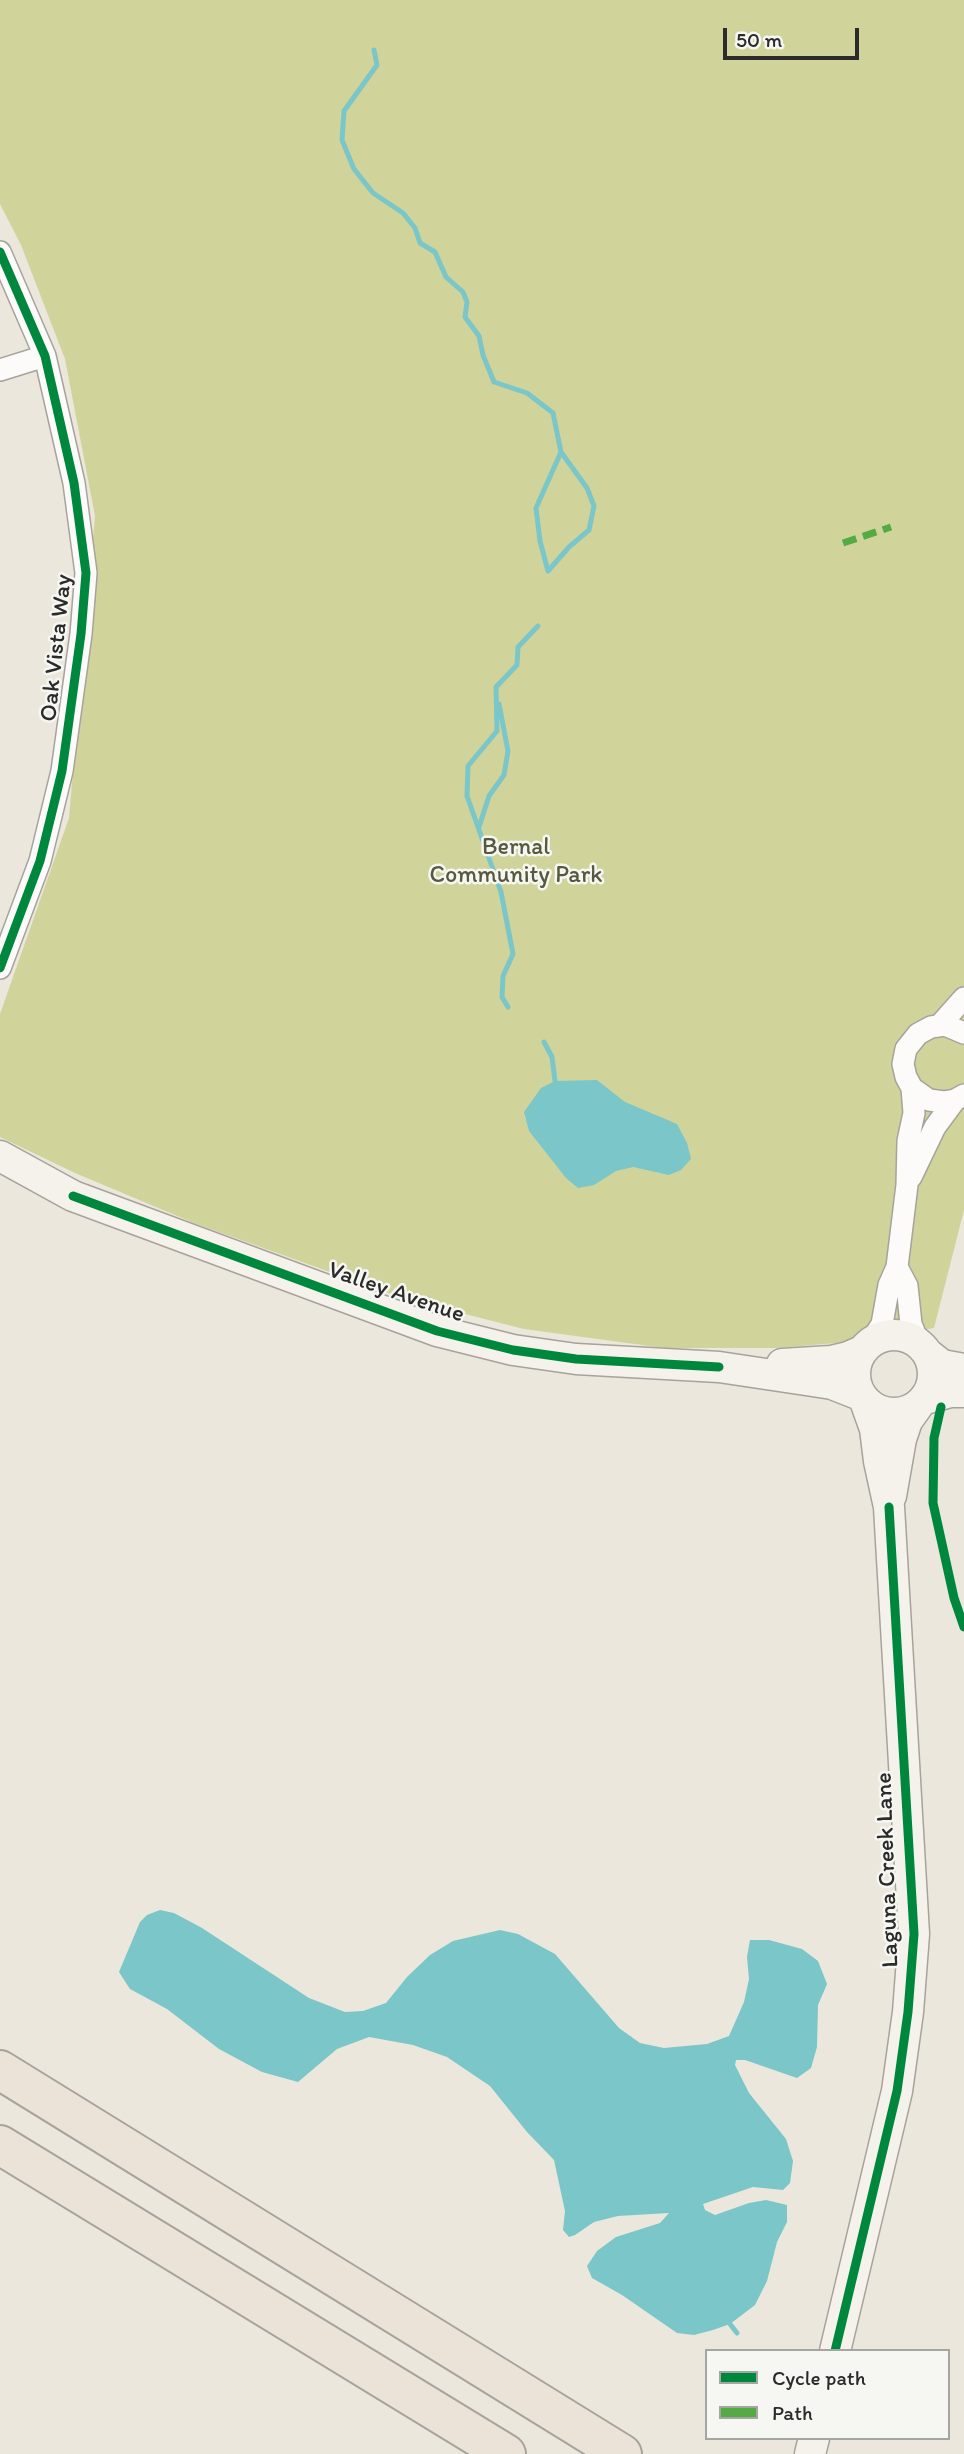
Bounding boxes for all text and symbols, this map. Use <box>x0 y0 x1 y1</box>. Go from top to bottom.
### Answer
scale bar <box>726 14 862 58</box>
text: 50 m <box>736 27 782 52</box>
street label: Oak Vista Way <box>35 573 79 723</box>
park label: Bernal Community Park <box>430 834 602 890</box>
street label: Valley Avenue <box>324 1256 468 1330</box>
street label: Laguna Creek Lane <box>870 1772 906 1968</box>
legend <box>705 2349 950 2440</box>
text: Cycle path <box>772 2365 866 2390</box>
text: Path <box>772 2400 813 2425</box>

